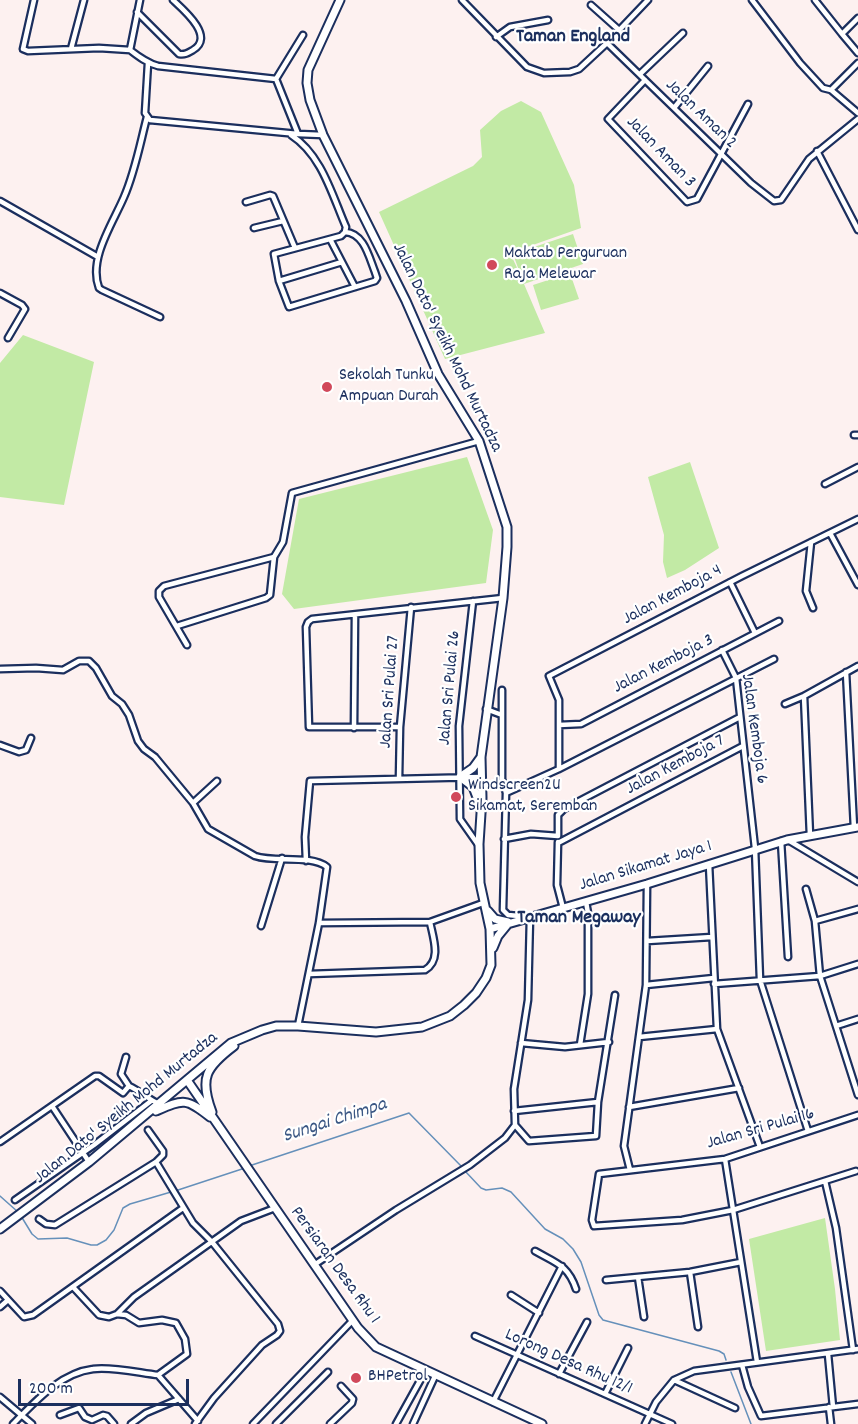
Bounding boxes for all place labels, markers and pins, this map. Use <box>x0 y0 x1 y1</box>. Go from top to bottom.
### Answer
place label: Maktab Perguruan Raja Melewar <box>504 244 627 286</box>
marker: Maktab Perguruan Raja Melewar <box>485 258 499 272</box>
place label: Sekolah Tunku Ampuan Durah <box>339 366 439 409</box>
marker: Sekolah Tunku Ampuan Durah <box>320 380 334 394</box>
place label: Windscreen2U Sikamat, Seremban <box>468 776 597 818</box>
marker: Windscreen2U Sikamat, Seremban <box>449 790 463 804</box>
place label: BHPetrol <box>368 1367 427 1389</box>
marker: BHPetrol <box>349 1371 363 1385</box>

